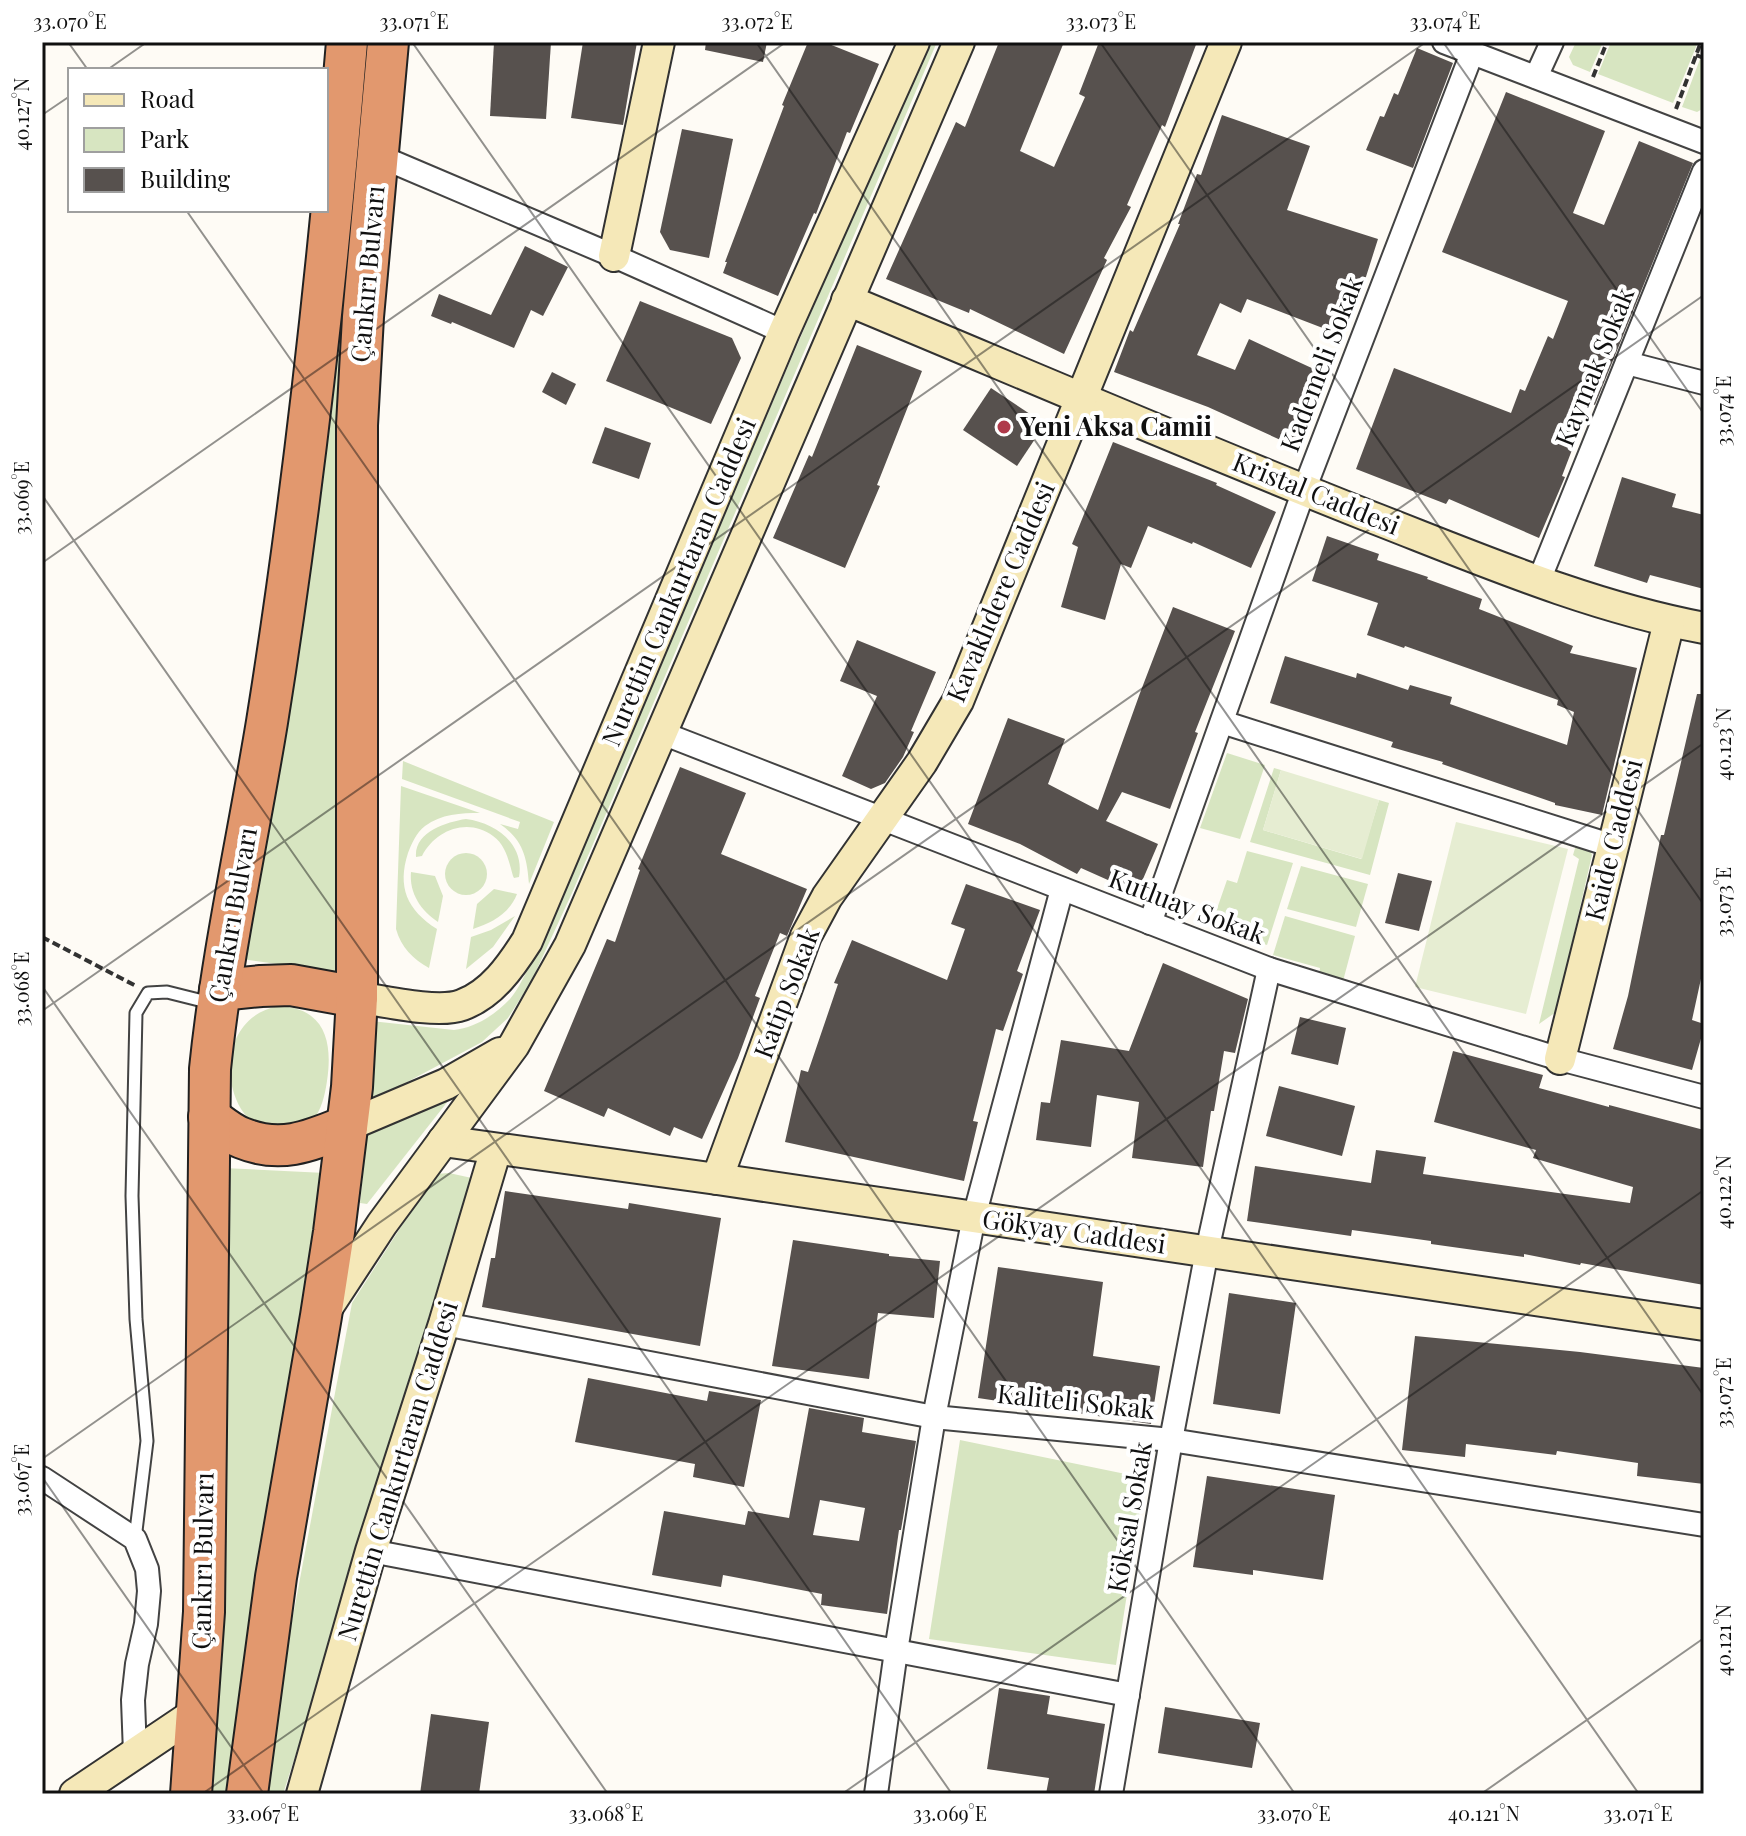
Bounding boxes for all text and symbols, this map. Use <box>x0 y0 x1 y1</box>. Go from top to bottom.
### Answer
text: 33.070°E <box>33 7 107 34</box>
text: 33.071°E <box>379 7 449 34</box>
text: 33.072°E <box>721 7 793 34</box>
text: 33.073°E <box>1066 7 1136 34</box>
text: 33.074°E <box>1410 7 1480 34</box>
legend <box>68 68 328 212</box>
text: 40.127°N <box>7 78 34 150</box>
text: Road <box>140 82 195 114</box>
text: Park <box>140 122 190 154</box>
text: Building <box>140 162 231 194</box>
street label: Çankırı Bulvarı <box>341 184 392 364</box>
street label: Kademeli Sokak <box>1271 270 1370 456</box>
street label: Kaymak Sokak <box>1546 281 1642 451</box>
text: 33.074°E <box>1709 376 1736 446</box>
place label: Yeni Aksa Camii <box>1019 408 1212 443</box>
street label: Nurettin Cankurtaran Caddesi <box>592 411 763 751</box>
marker: Yeni Aksa Camii <box>995 418 1013 436</box>
street label: Kristal Caddesi <box>1228 443 1406 542</box>
text: 33.069°E <box>7 461 34 535</box>
street label: Kavaklıdere Caddesi <box>937 475 1062 707</box>
text: 40.123°N <box>1709 707 1736 781</box>
street label: Kaide Caddesi <box>1576 755 1650 924</box>
street label: Çankırı Bulvarı <box>199 824 264 1005</box>
street label: Kutluay Sokak <box>1104 860 1271 952</box>
text: 33.073°E <box>1709 867 1736 937</box>
street label: Katip Sokak <box>745 921 827 1063</box>
text: 33.068°E <box>7 952 34 1026</box>
text: 40.122°N <box>1709 1155 1736 1229</box>
street label: Gökyay Caddesi <box>980 1200 1168 1261</box>
street label: Nurettin Cankurtaran Caddesi <box>328 1296 465 1645</box>
text: 33.072°E <box>1709 1357 1736 1429</box>
street label: Kaliteli Sokak <box>996 1375 1157 1426</box>
street label: Köksal Sokak <box>1098 1438 1159 1595</box>
text: 33.067°E <box>7 1444 34 1516</box>
street label: Çankırı Bulvarı <box>182 1472 221 1650</box>
text: 40.121°N <box>1709 1604 1736 1676</box>
text: 33.067°E <box>227 1799 299 1826</box>
text: 33.068°E <box>569 1799 643 1826</box>
text: 33.069°E <box>913 1799 987 1826</box>
text: 33.070°E <box>1257 1799 1331 1826</box>
text: 40.121°N <box>1448 1799 1520 1826</box>
text: 33.071°E <box>1603 1799 1673 1826</box>

